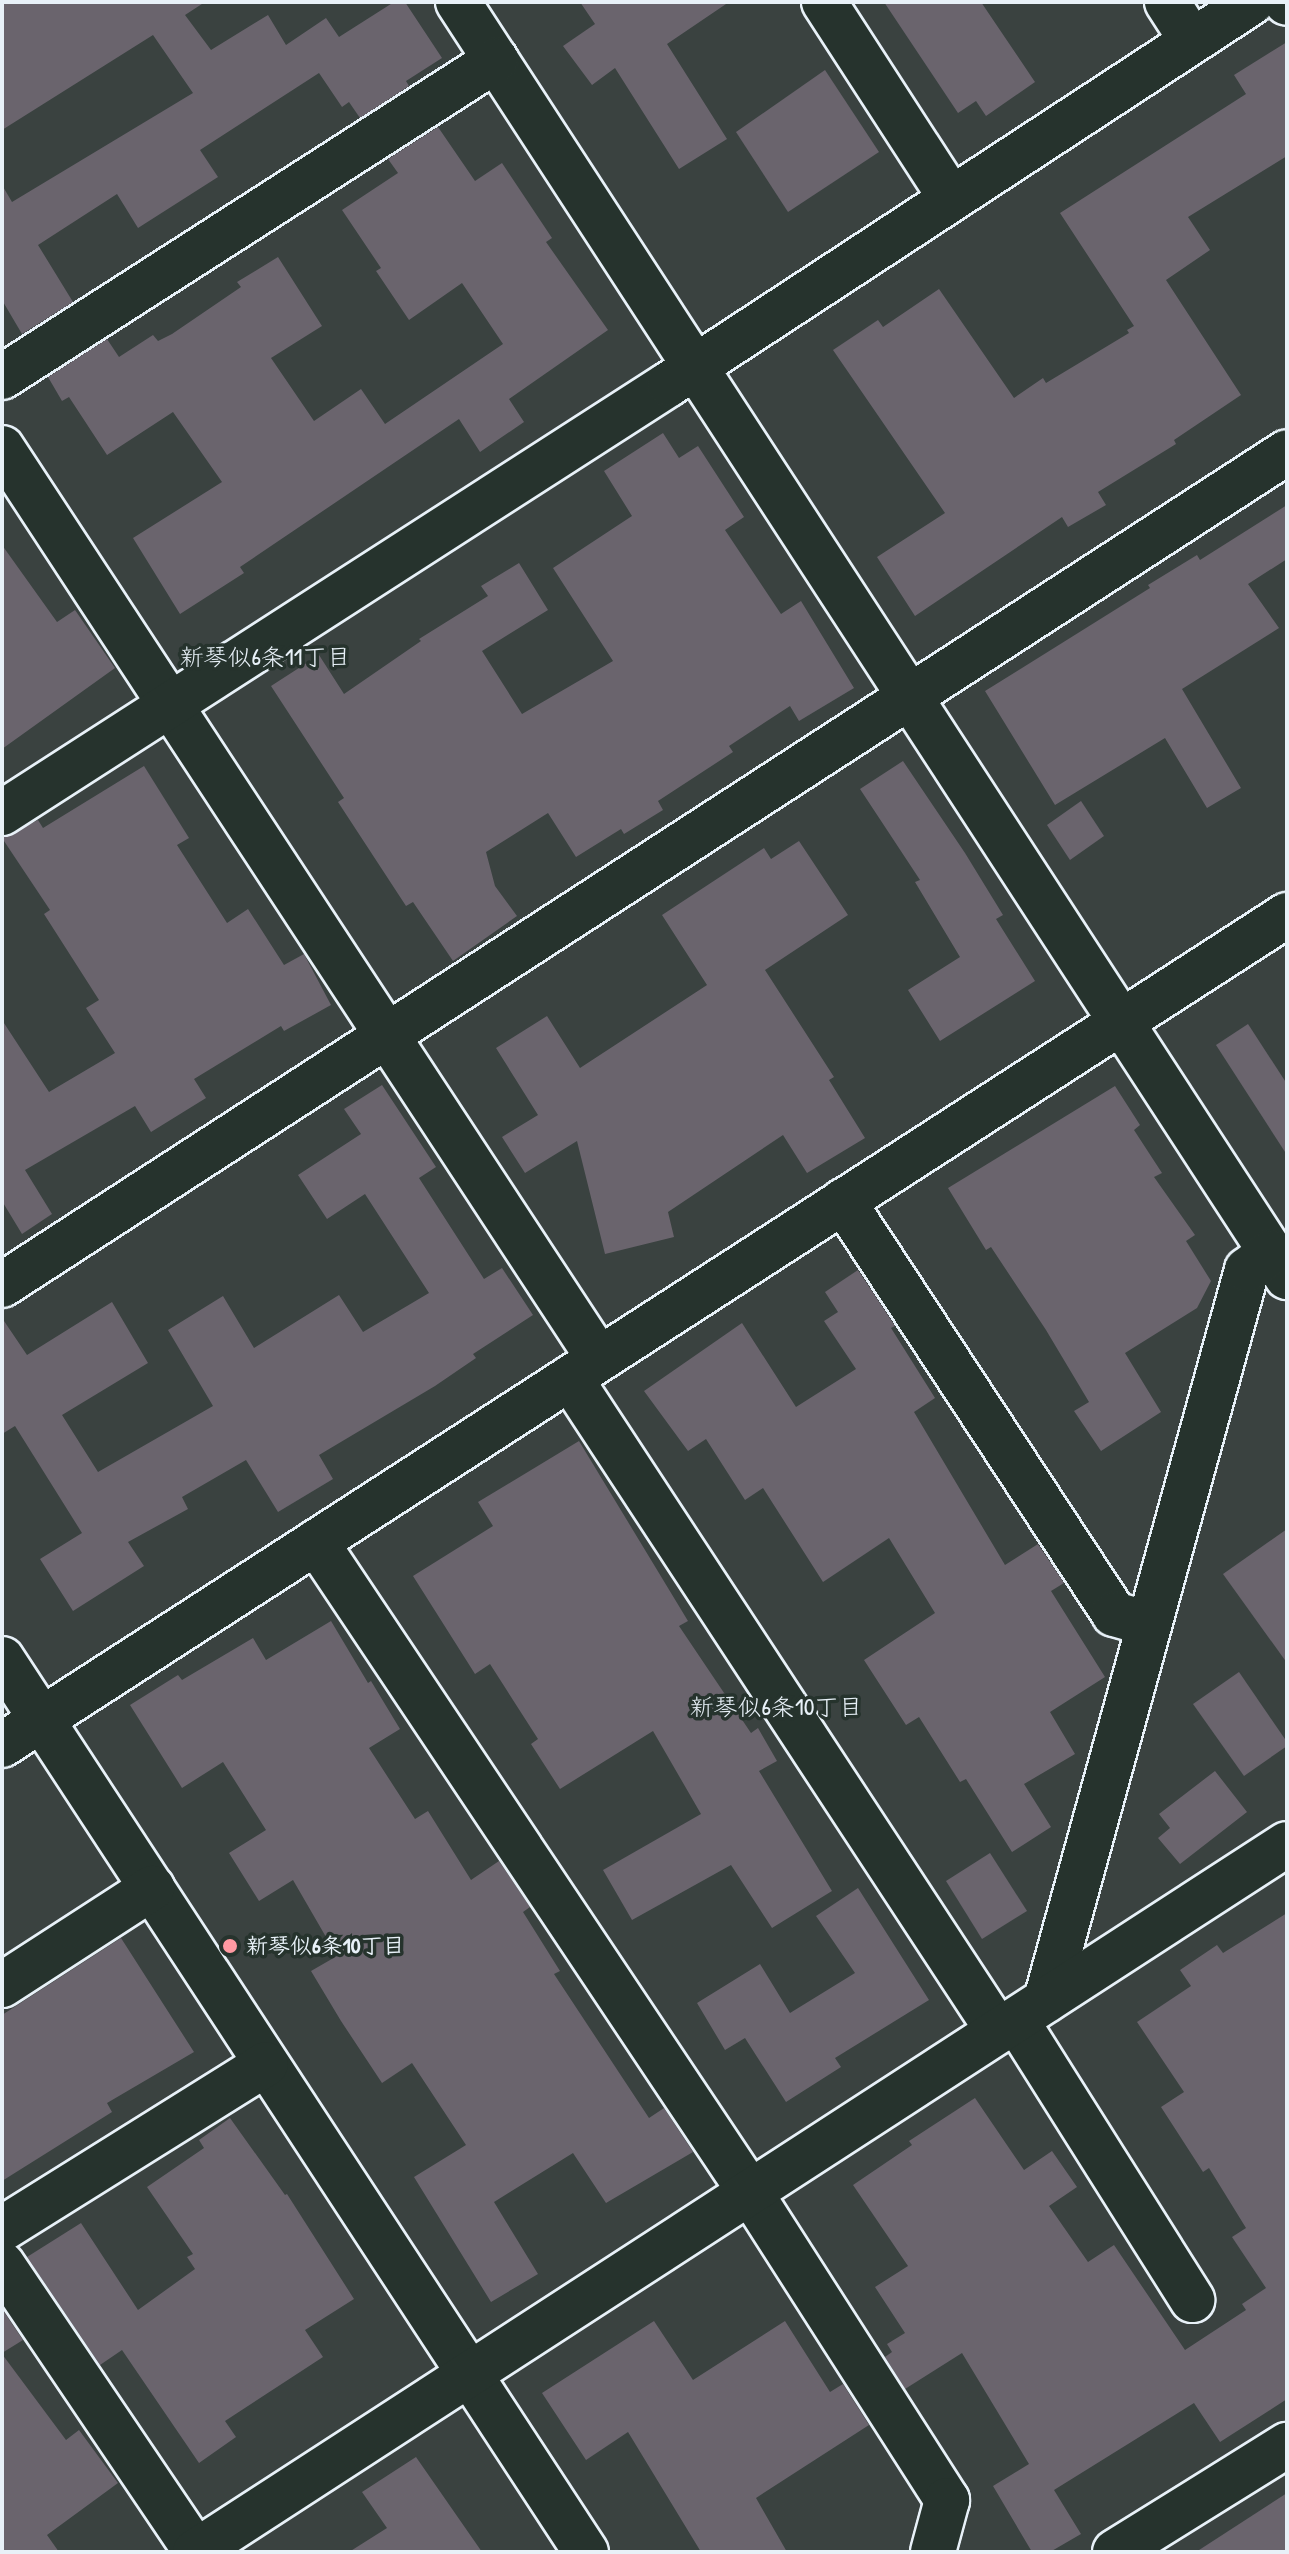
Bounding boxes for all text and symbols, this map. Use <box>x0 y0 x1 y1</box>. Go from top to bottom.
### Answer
district label: 新琴似6条11丁目 <box>180 643 350 671</box>
district label: 新琴似6条10丁目 <box>689 1693 863 1721</box>
place label: 新琴似6条10丁目 <box>246 1933 405 1959</box>
marker: 新琴似6条10丁目 <box>221 1937 239 1955</box>

